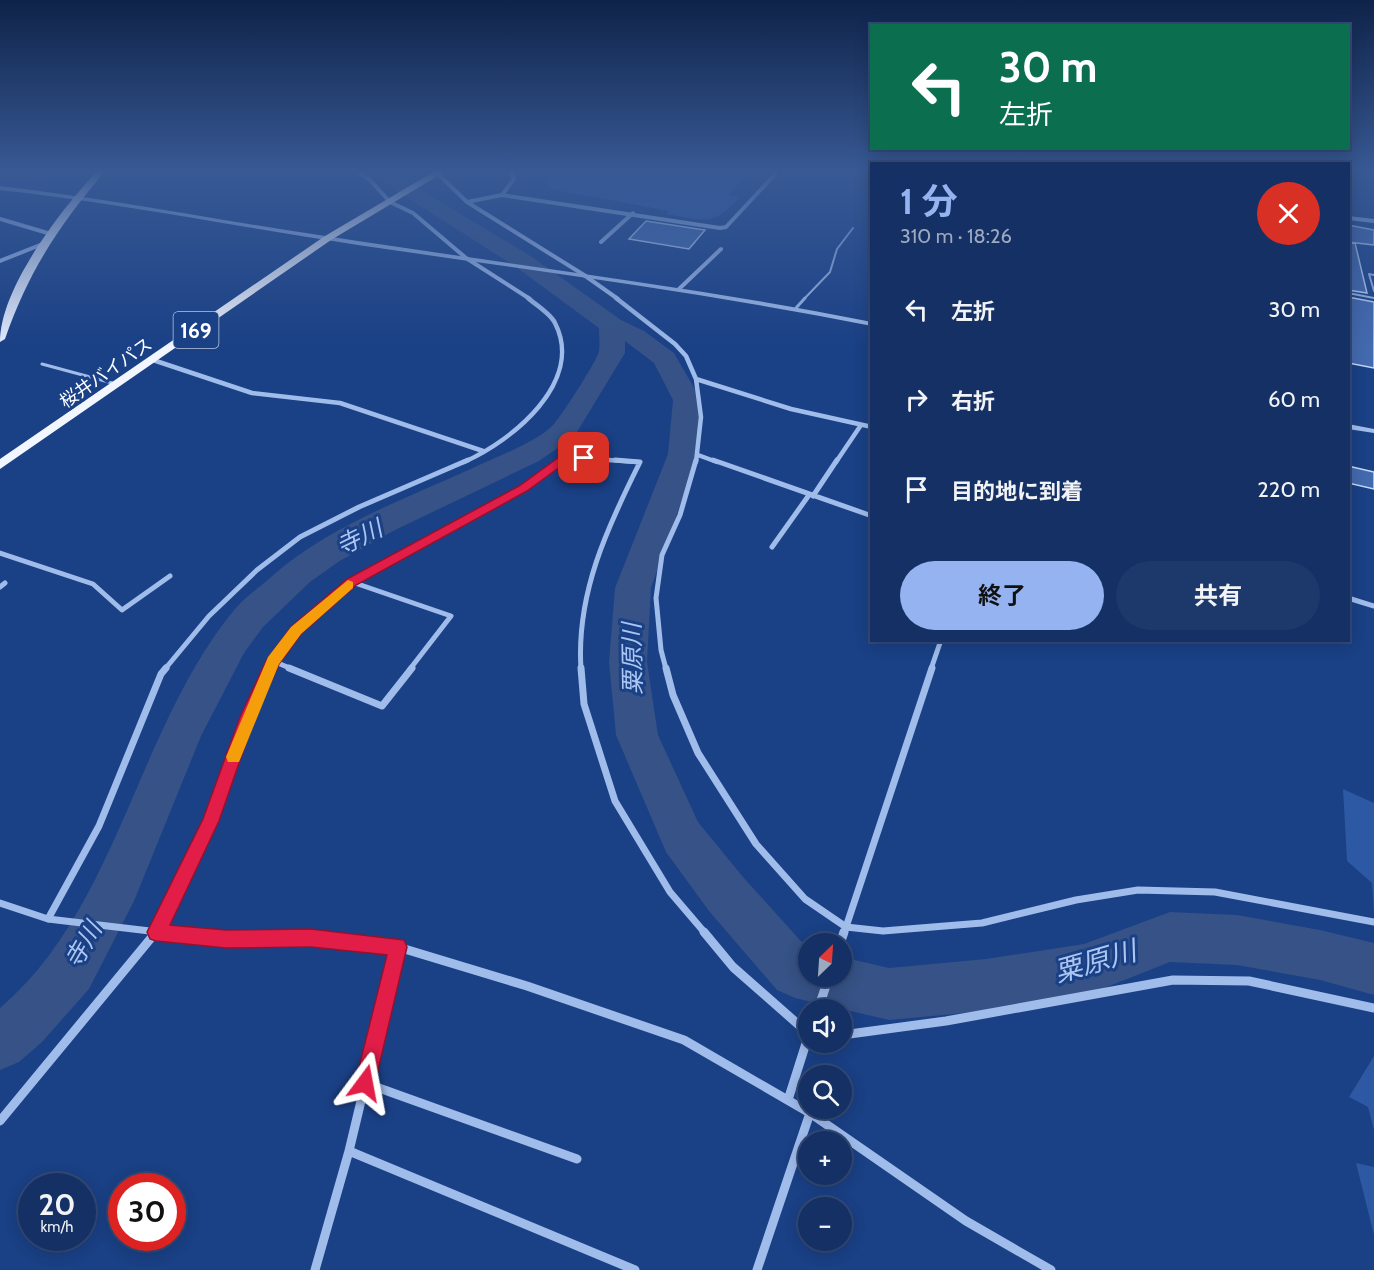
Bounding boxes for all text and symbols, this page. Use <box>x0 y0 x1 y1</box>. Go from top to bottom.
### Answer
text: 30 m <box>999 41 1097 93</box>
icon: left <box>900 48 978 126</box>
text: 左折 <box>999 98 1053 131</box>
text: 1 分 <box>900 179 957 223</box>
button: close <box>1257 182 1320 245</box>
text: 310 m · 18:26 <box>900 224 1012 248</box>
icon: left <box>900 293 933 326</box>
text: 30 m <box>1268 296 1320 323</box>
text: 左折 <box>951 298 995 325</box>
road number: 169 <box>174 312 218 348</box>
street label: 桜井バイパス <box>56 333 156 413</box>
icon: right <box>900 383 933 416</box>
text: 60 m <box>1268 386 1320 413</box>
text: 右折 <box>951 388 995 415</box>
pin <box>558 432 609 483</box>
icon: arrive <box>567 441 600 474</box>
icon: arrive <box>900 473 933 506</box>
text: 220 m <box>1257 476 1320 503</box>
text: 目的地に到着 <box>951 478 1083 505</box>
water label: 寺川 <box>331 512 390 561</box>
button: 終了 <box>900 561 1104 630</box>
button: 共有 <box>1116 561 1320 630</box>
water label: 粟原川 <box>617 620 647 695</box>
water label: 寺川 <box>58 914 109 973</box>
water label: 粟原川 <box>1050 932 1143 989</box>
north arrow <box>798 933 852 987</box>
map controls <box>798 933 852 1251</box>
button: sound <box>798 999 852 1053</box>
position arrow <box>333 1051 397 1115</box>
button: search <box>798 1065 852 1119</box>
button: + <box>798 1131 852 1185</box>
speed limit sign: 30 <box>108 1173 186 1251</box>
text: 20 <box>38 1186 76 1223</box>
button: − <box>798 1197 852 1251</box>
text: km/h <box>41 1218 73 1236</box>

